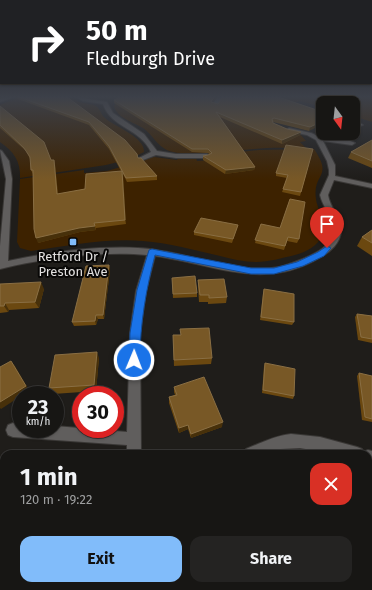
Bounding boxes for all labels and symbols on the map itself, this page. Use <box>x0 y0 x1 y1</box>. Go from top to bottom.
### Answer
north arrow <box>316 96 360 140</box>
pin <box>310 207 344 248</box>
marker: Retford Dr / Preston Ave <box>68 237 78 247</box>
place label: Retford Dr / Preston Ave <box>38 249 108 279</box>
position arrow <box>113 339 155 381</box>
speed limit sign: 30 <box>72 386 124 438</box>

